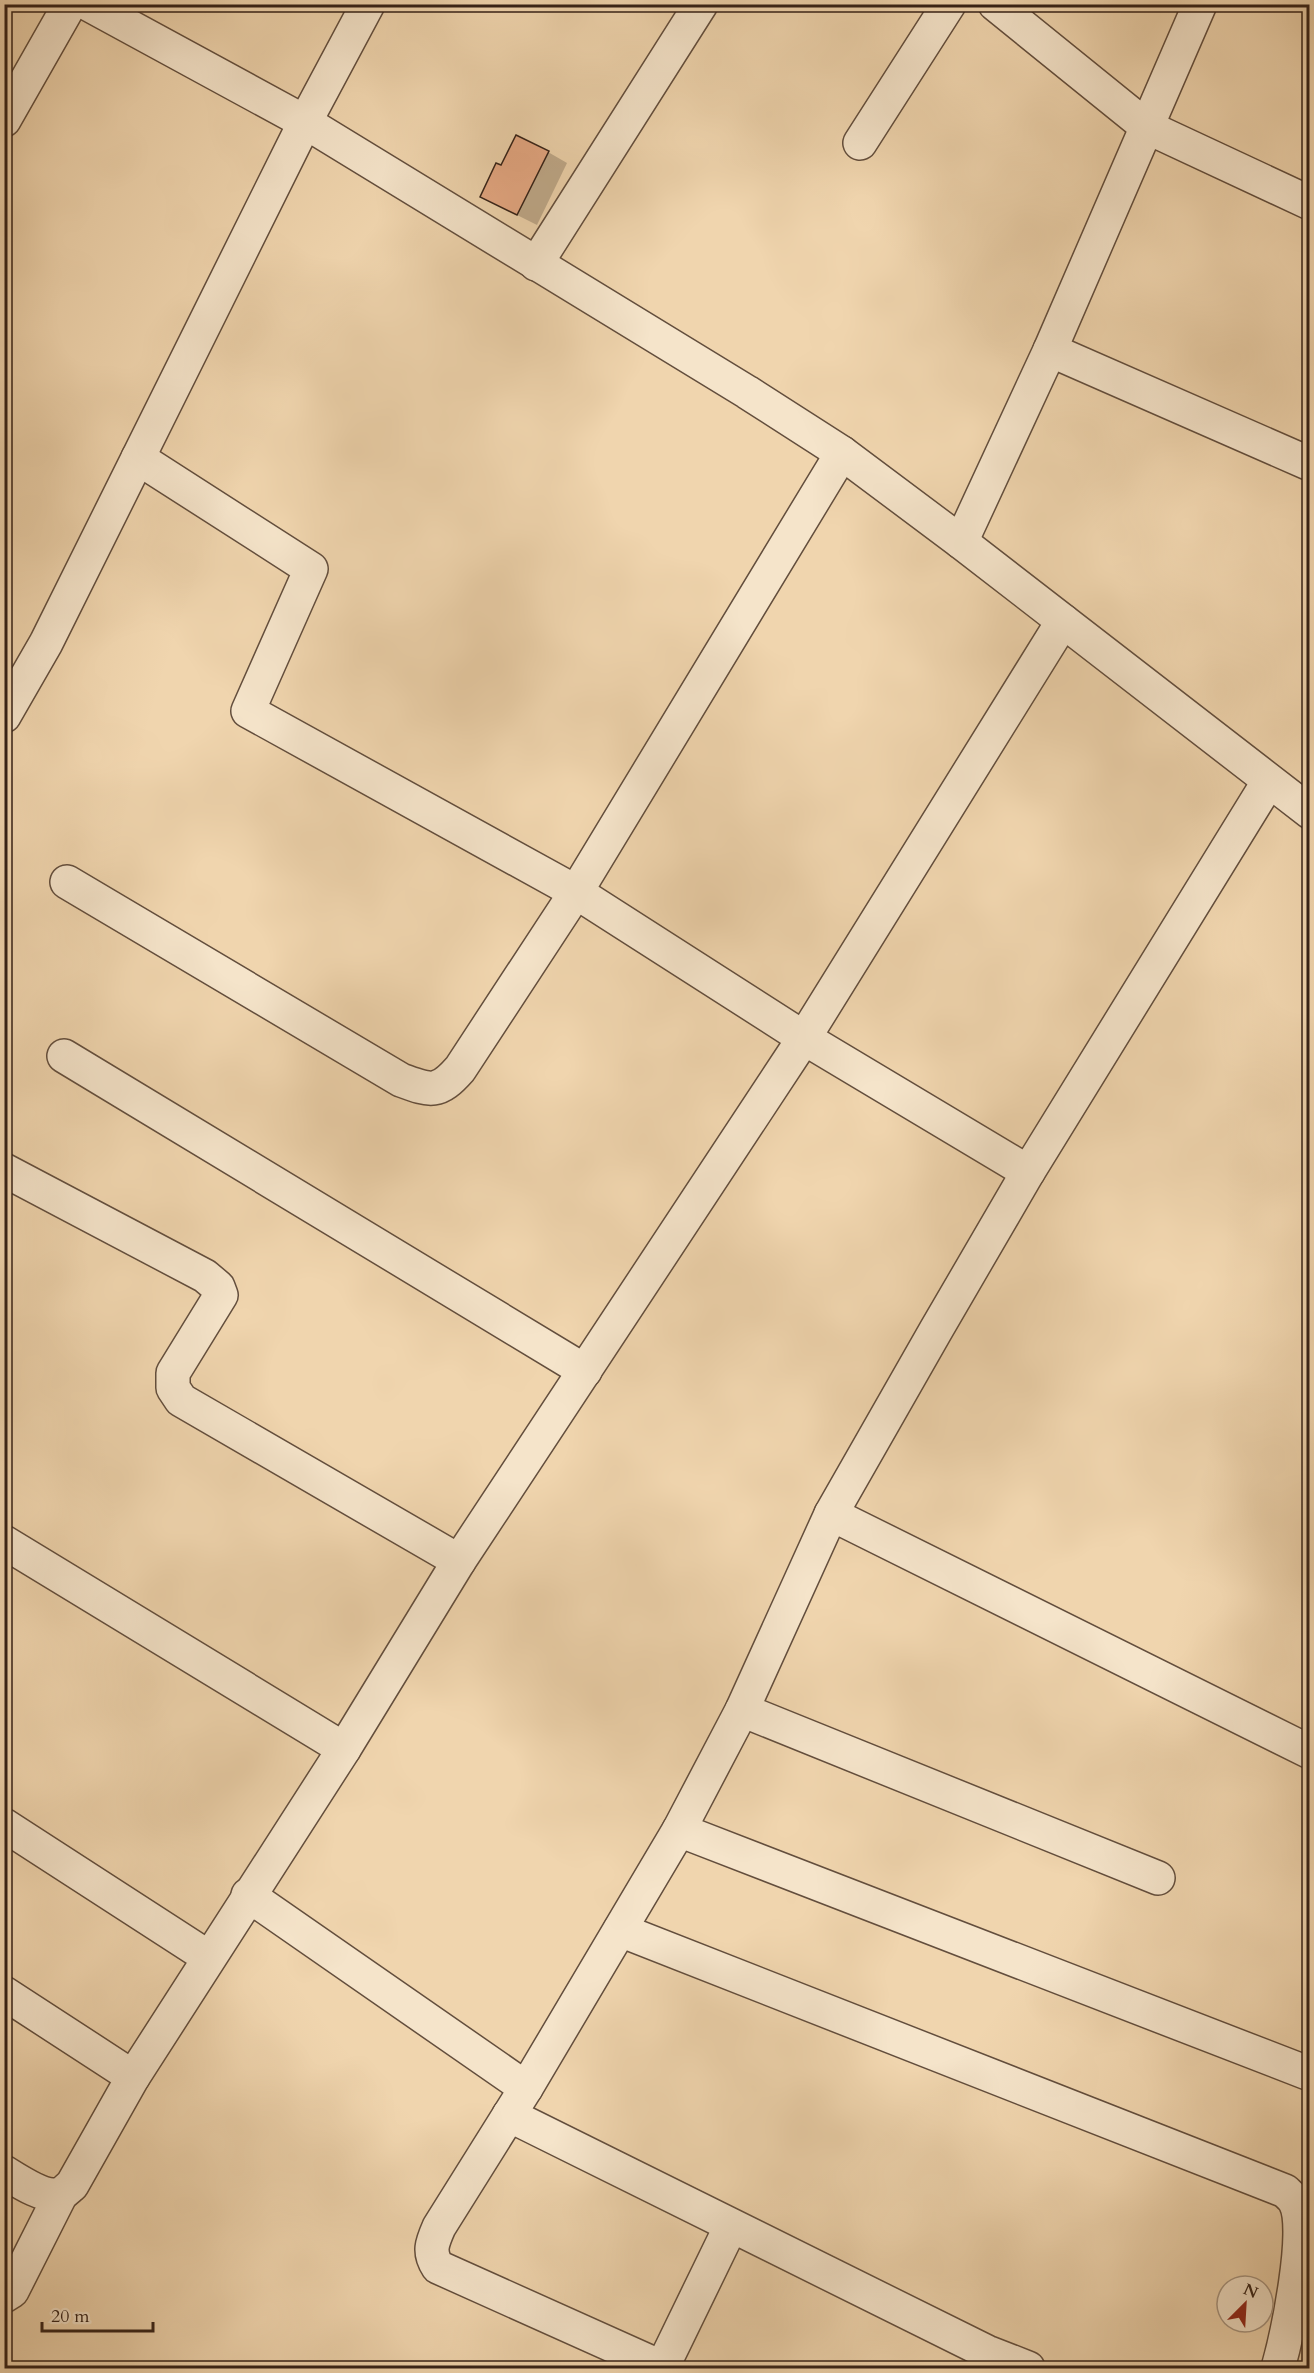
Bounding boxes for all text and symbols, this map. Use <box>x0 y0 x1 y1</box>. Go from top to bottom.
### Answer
north arrow <box>1215 2274 1275 2334</box>
text: N <box>1240 2278 1262 2304</box>
scale bar <box>42 2295 153 2333</box>
text: 20 m <box>51 2304 90 2329</box>

